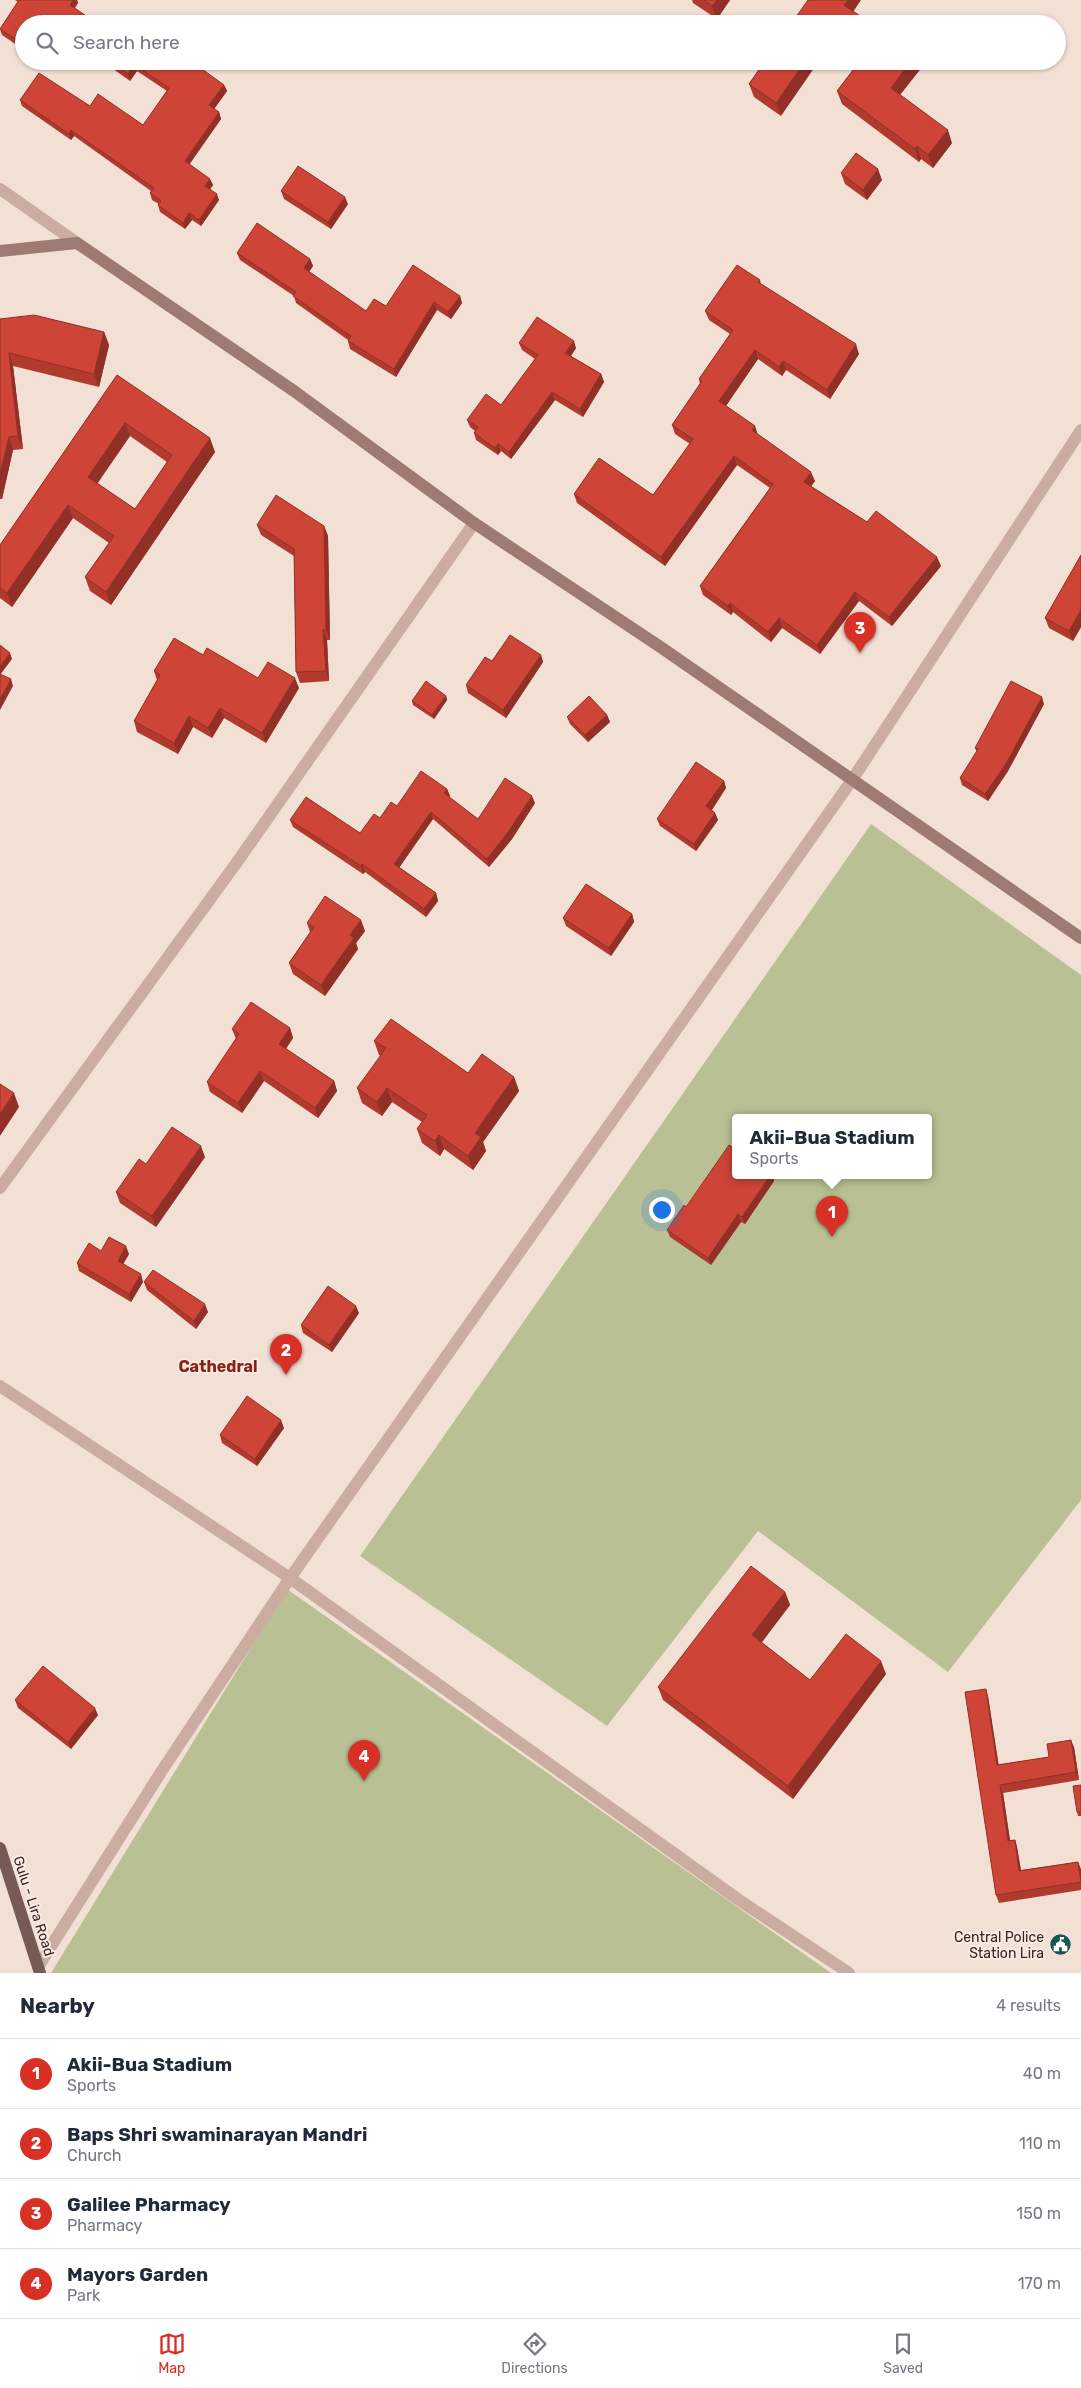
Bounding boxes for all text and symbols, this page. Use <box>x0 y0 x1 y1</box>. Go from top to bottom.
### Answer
search box <box>15 15 1066 70</box>
icon: search <box>33 29 61 57</box>
text: Search here <box>73 31 180 54</box>
pin: 3 <box>844 612 876 653</box>
popup <box>732 1114 932 1179</box>
text: Akii-Bua Stadium <box>749 1126 915 1149</box>
text: Sports <box>749 1149 799 1168</box>
pin: 1 <box>816 1196 848 1237</box>
your location <box>649 1197 675 1223</box>
pin: 2 <box>270 1334 302 1375</box>
district label: Cathedral <box>178 1357 258 1376</box>
pin: 4 <box>348 1740 380 1781</box>
street label: Gulu - Lira Road <box>9 1854 58 1958</box>
place label: Central Police Station Lira <box>954 1929 1044 1962</box>
public building icon: Central Police Station Lira <box>1048 1933 1072 1957</box>
text: Nearby <box>20 1993 95 2018</box>
text: 4 results <box>996 1996 1061 2015</box>
text: Akii-Bua Stadium <box>67 2053 232 2076</box>
text: 1 <box>32 2064 40 2083</box>
text: 40 m <box>1023 2064 1061 2083</box>
text: Sports <box>67 2076 116 2095</box>
text: Baps Shri swaminarayan Mandri <box>67 2123 367 2146</box>
text: 2 <box>31 2134 41 2153</box>
text: 110 m <box>1019 2134 1061 2153</box>
text: Church <box>67 2146 122 2165</box>
text: Galilee Pharmacy <box>67 2193 231 2216</box>
text: 3 <box>31 2204 41 2223</box>
text: 150 m <box>1016 2204 1061 2223</box>
text: Pharmacy <box>67 2216 142 2235</box>
text: Mayors Garden <box>67 2263 208 2286</box>
text: 4 <box>31 2274 41 2293</box>
text: 170 m <box>1018 2274 1061 2293</box>
text: Park <box>67 2286 100 2305</box>
tab: Map <box>158 2330 186 2377</box>
tab: Directions <box>501 2330 568 2377</box>
tab: Saved <box>883 2330 923 2377</box>

